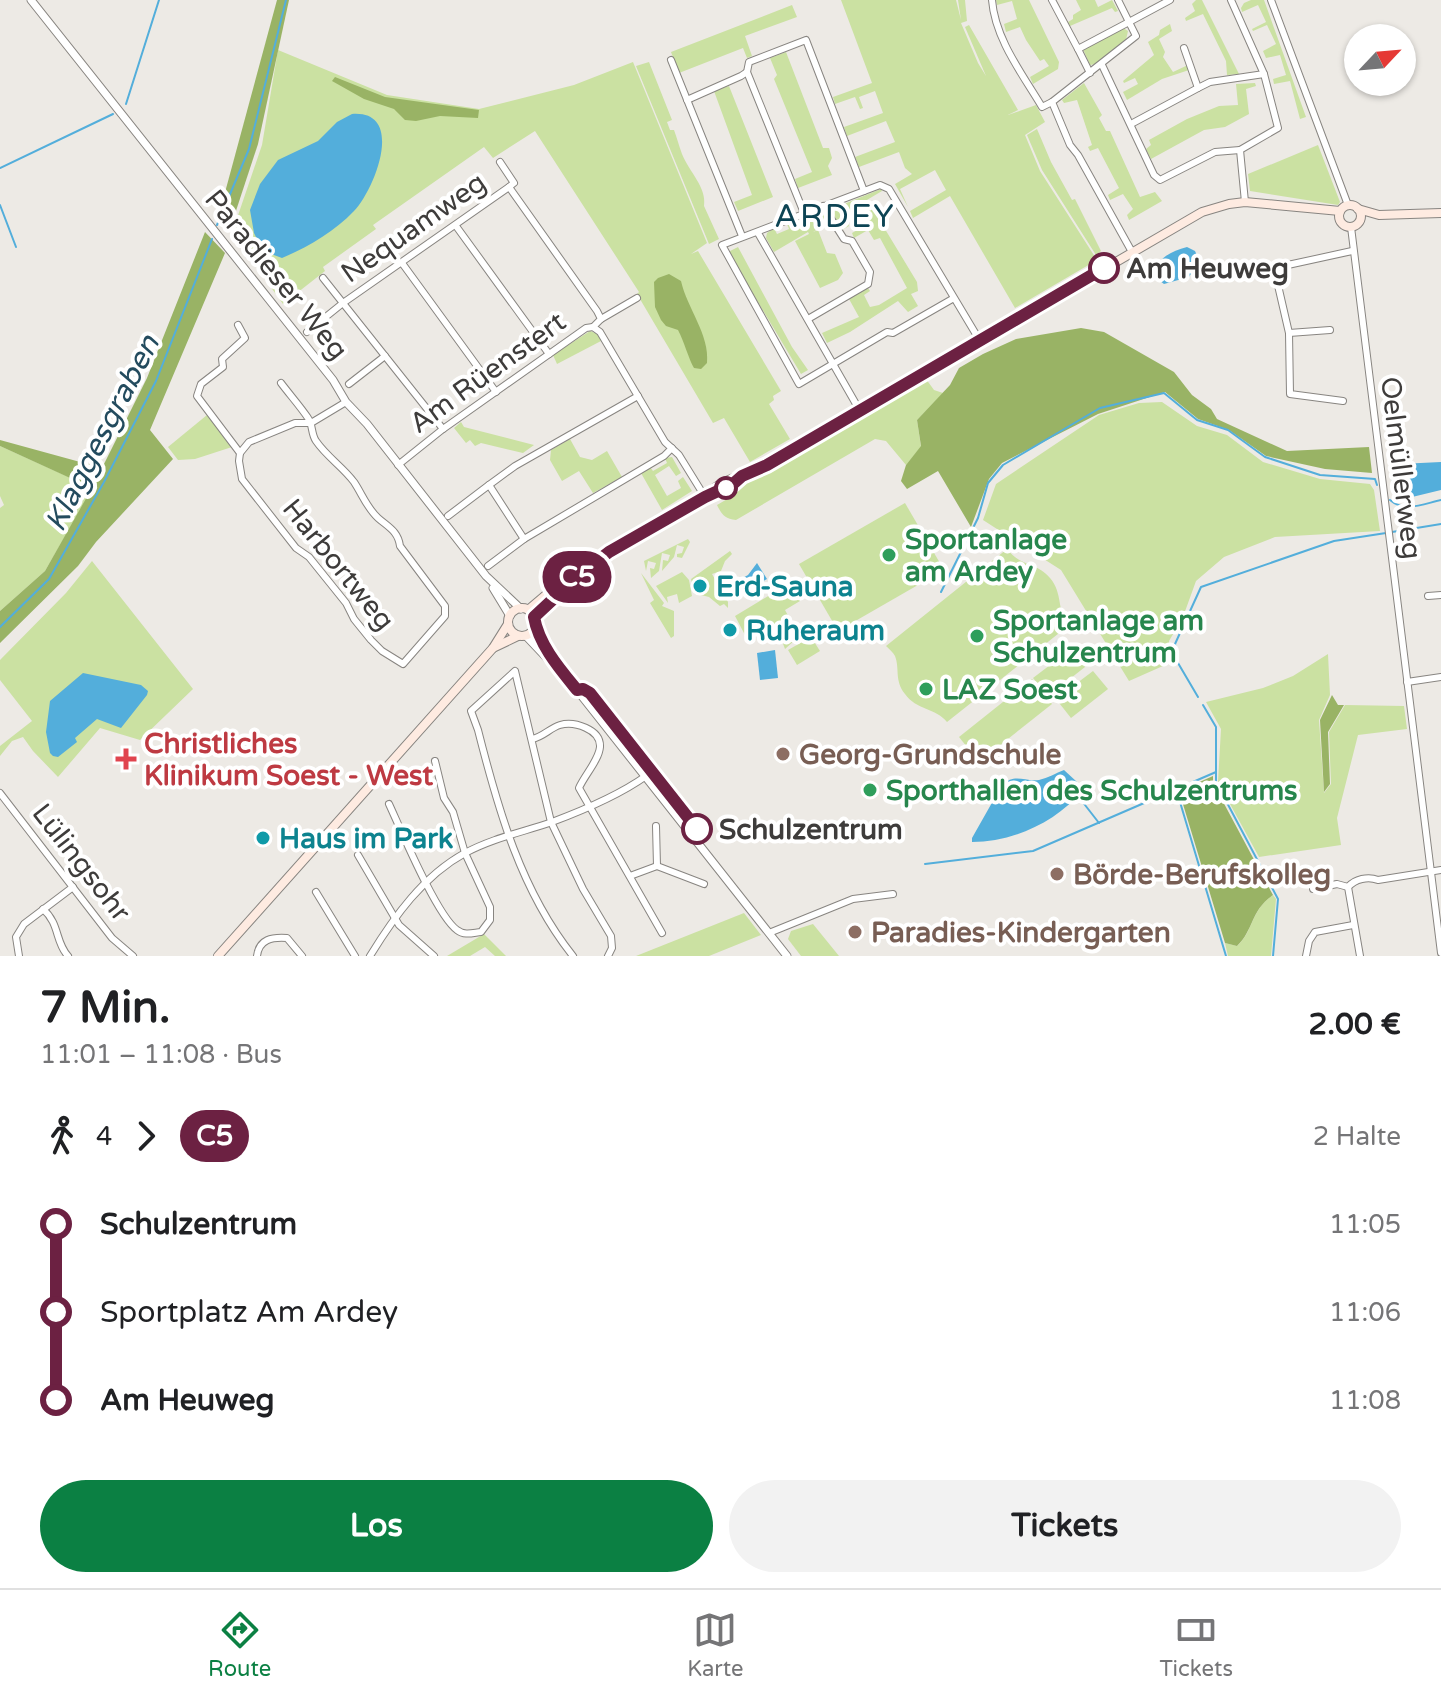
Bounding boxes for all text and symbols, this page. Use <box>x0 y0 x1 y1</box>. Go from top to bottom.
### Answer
north arrow <box>1344 24 1416 96</box>
map controls <box>1344 24 1416 96</box>
street label: Nequamweg <box>334 165 493 290</box>
street label: Paradieser Weg <box>197 183 355 366</box>
district label: ARDEY <box>774 198 896 236</box>
place label: Am Heuweg <box>1126 252 1289 286</box>
marker: Am Heuweg <box>1089 253 1119 283</box>
street label: Am Rüenstert <box>403 305 573 441</box>
water label: Klaggesgraben <box>37 328 168 537</box>
street label: Oelmüllerweg <box>1373 375 1429 561</box>
unlabelled marker <box>715 477 737 499</box>
street label: Harbortweg <box>275 492 401 637</box>
place label: Sportanlage am Ardey <box>905 523 1067 589</box>
marker: Sportanlage am Ardey <box>880 546 898 564</box>
line badge: C5 <box>541 551 613 603</box>
text: C5 <box>558 560 596 594</box>
place label: Erd-Sauna <box>716 570 854 604</box>
marker: Erd-Sauna <box>691 577 709 595</box>
place label: Sportanlage am Schulzentrum <box>993 604 1204 670</box>
place label: Ruheraum <box>746 614 885 648</box>
marker: Ruheraum <box>721 621 739 639</box>
marker: Sportanlage am Schulzentrum <box>968 627 986 645</box>
place label: LAZ Soest <box>942 673 1078 707</box>
marker: LAZ Soest <box>917 680 935 698</box>
place label: Christliches Klinikum Soest - West <box>144 727 433 793</box>
place label: Georg-Grundschule <box>799 738 1061 772</box>
marker: Georg-Grundschule <box>774 745 792 763</box>
marker: Christliches Klinikum Soest - West <box>115 748 137 770</box>
place label: Sporthallen des Schulzentrums <box>886 774 1298 808</box>
marker: Sporthallen des Schulzentrums <box>861 781 879 799</box>
street label: Lülingsohr <box>25 797 138 928</box>
place label: Schulzentrum <box>719 813 903 847</box>
marker: Schulzentrum <box>682 814 712 844</box>
place label: Haus im Park <box>279 822 453 856</box>
marker: Haus im Park <box>254 829 272 847</box>
place label: Börde-Berufskolleg <box>1073 858 1331 892</box>
marker: Börde-Berufskolleg <box>1048 865 1066 883</box>
place label: Paradies-Kindergarten <box>871 916 1171 950</box>
marker: Paradies-Kindergarten <box>846 923 864 941</box>
text: 7 Min. <box>40 982 170 1035</box>
text: 2.00 € <box>1308 1006 1401 1043</box>
text: 11:01 – 11:08 · Bus <box>40 1039 282 1070</box>
icon: walk <box>40 1114 84 1158</box>
icon: forward <box>124 1114 168 1158</box>
text: C5 <box>196 1119 233 1153</box>
text: 4 <box>96 1121 112 1152</box>
text: 2 Halte <box>1313 1121 1401 1152</box>
text: Schulzentrum <box>100 1206 297 1243</box>
text: 11:05 <box>1329 1209 1401 1240</box>
text: Sportplatz Am Ardey <box>100 1294 398 1331</box>
text: 11:06 <box>1329 1297 1401 1328</box>
text: Am Heuweg <box>100 1382 274 1419</box>
text: 11:08 <box>1329 1385 1401 1416</box>
button: Los <box>40 1480 713 1572</box>
button: Tickets <box>729 1480 1401 1572</box>
tab: Route <box>208 1608 271 1682</box>
tab: Karte <box>687 1608 743 1682</box>
tab: Tickets <box>1159 1608 1233 1682</box>

